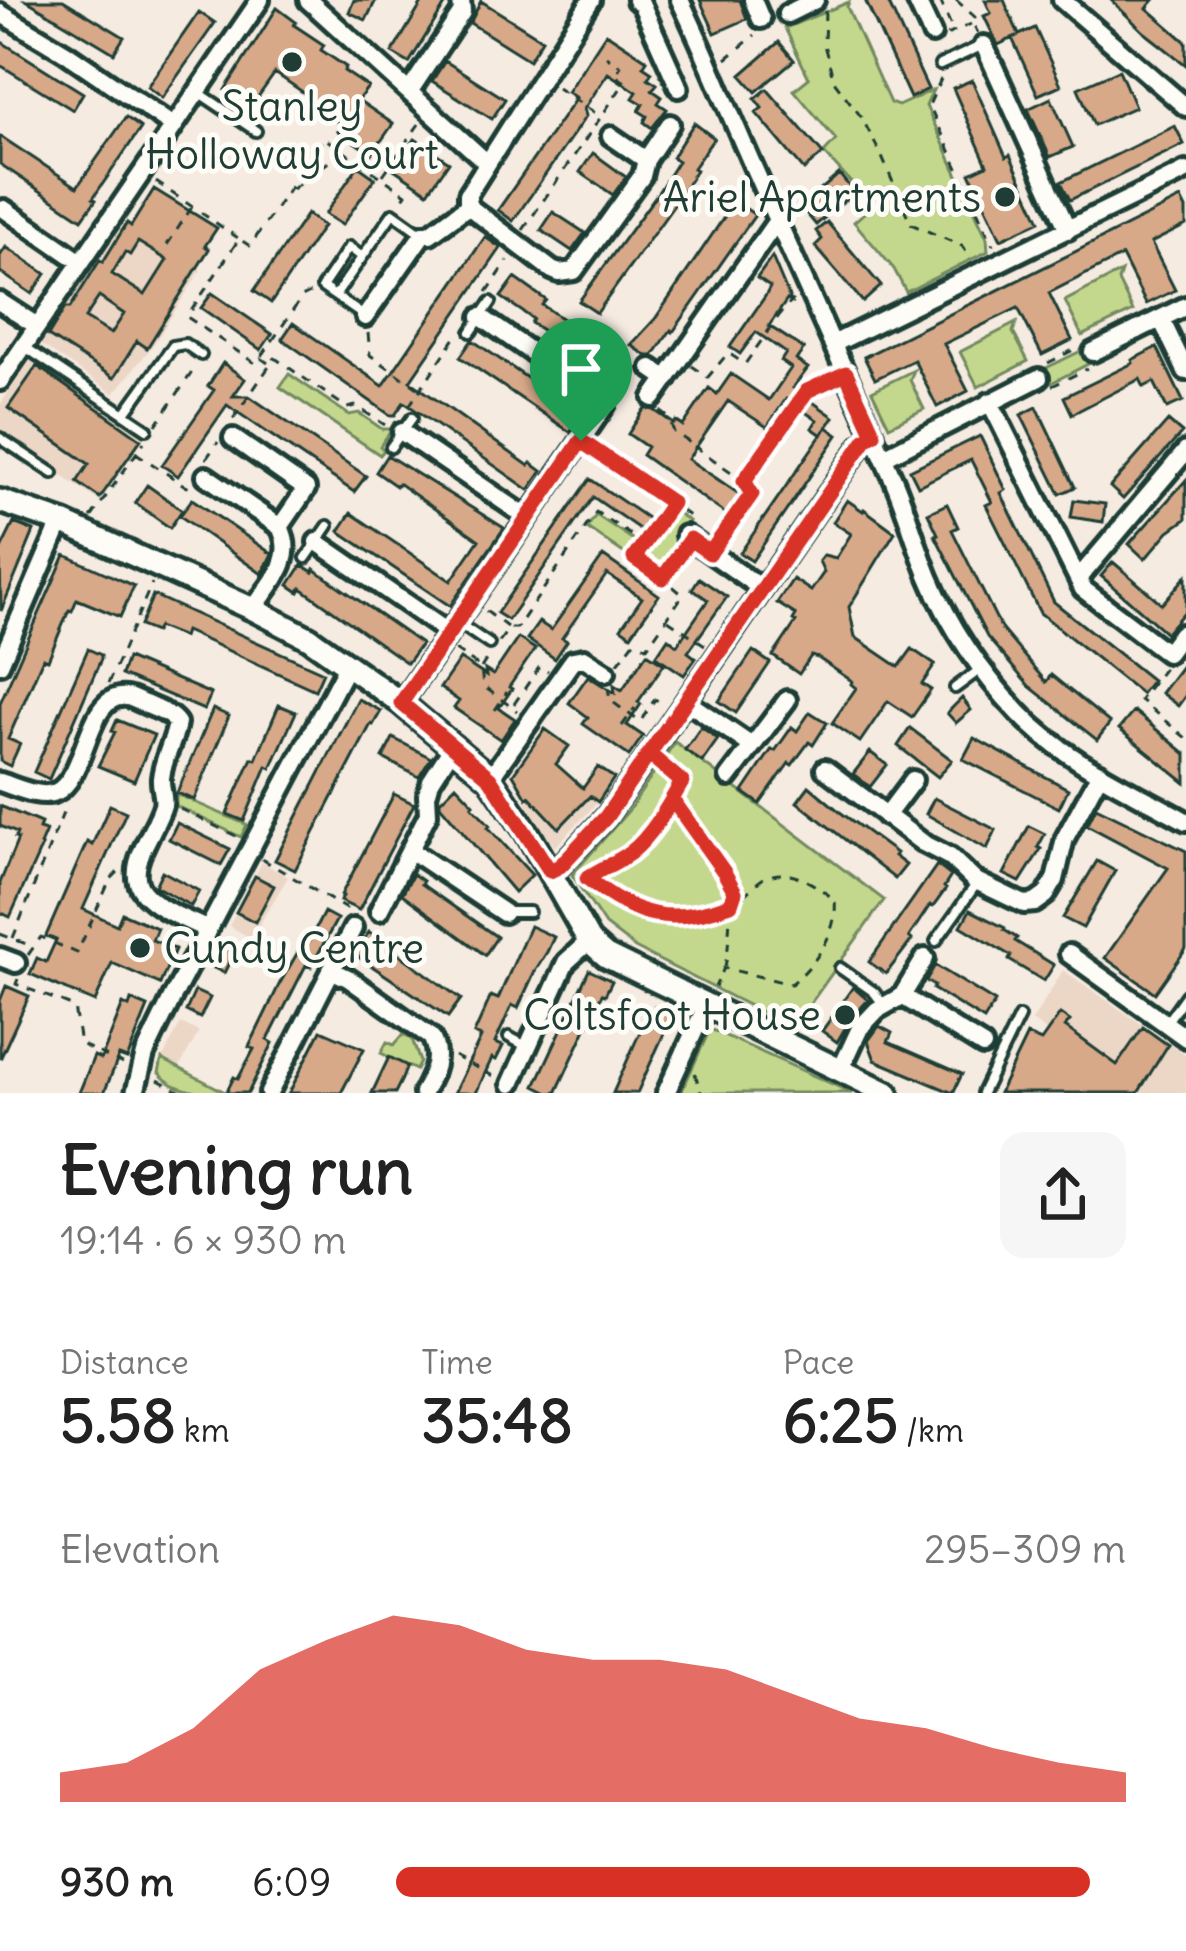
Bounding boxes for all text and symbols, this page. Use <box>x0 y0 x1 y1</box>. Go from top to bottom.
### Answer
marker: Stanley Holloway Court <box>279 49 305 75</box>
place label: Stanley Holloway Court <box>145 80 439 180</box>
place label: Ariel Apartments <box>663 171 981 223</box>
marker: Ariel Apartments <box>992 184 1018 210</box>
pin <box>530 318 632 441</box>
icon: arrive <box>548 336 614 402</box>
place label: Cundy Centre <box>164 922 424 974</box>
marker: Cundy Centre <box>127 935 153 961</box>
place label: Coltsfoot House <box>523 989 821 1041</box>
marker: Coltsfoot House <box>832 1002 858 1028</box>
text: Evening run <box>60 1129 413 1212</box>
button: share <box>1000 1132 1126 1258</box>
text: 19:14 · 6 × 930 m <box>60 1216 346 1265</box>
text: Distance <box>60 1341 189 1383</box>
text: Time <box>421 1341 493 1383</box>
text: Pace <box>783 1341 854 1383</box>
text: 5.58 <box>60 1383 176 1458</box>
text: 35:48 <box>421 1383 573 1458</box>
text: 6:25 <box>783 1383 898 1458</box>
text: km <box>176 1409 230 1451</box>
text: /km <box>898 1409 964 1451</box>
text: Elevation <box>60 1525 220 1574</box>
text: 295–309 m <box>924 1525 1126 1574</box>
text: 930 m <box>60 1858 174 1907</box>
text: 6:09 <box>252 1858 331 1907</box>

